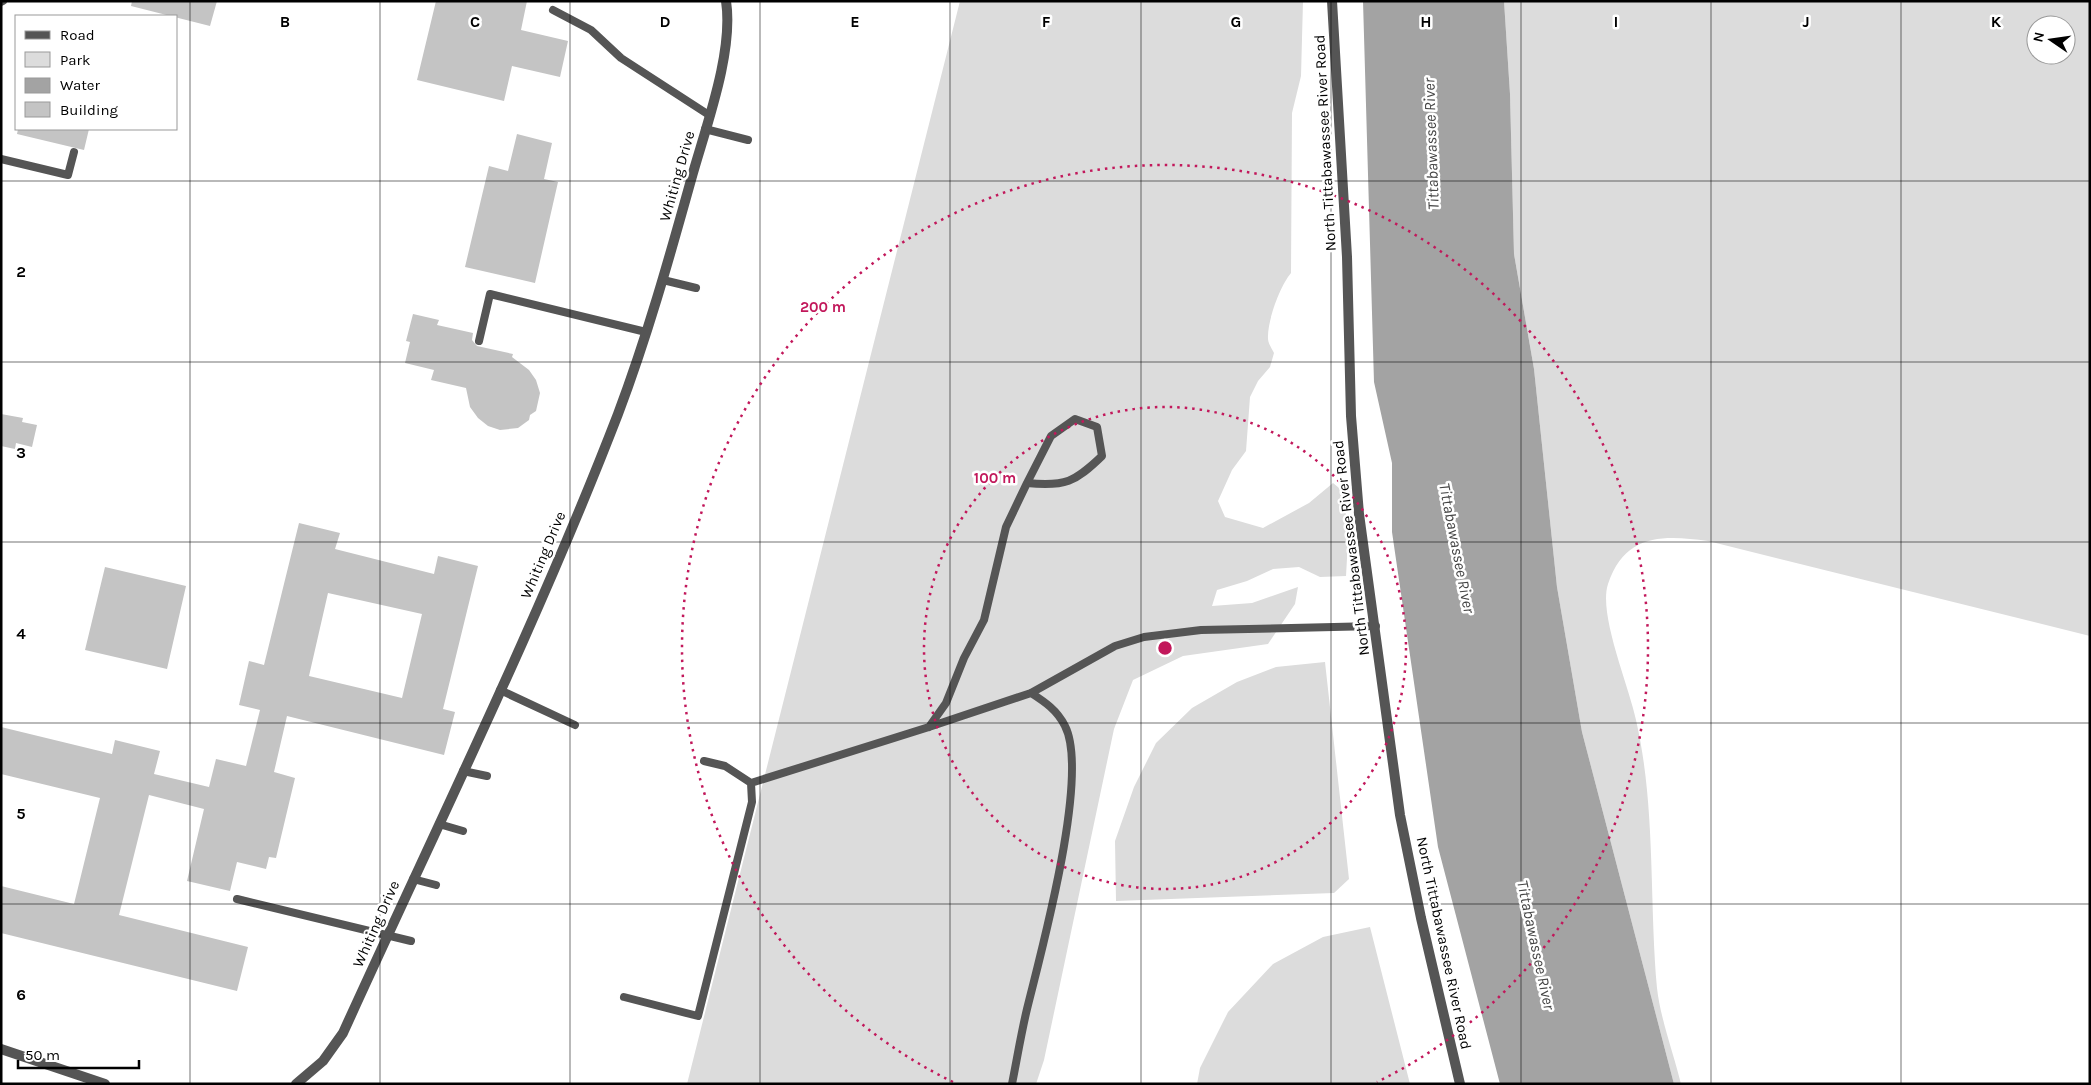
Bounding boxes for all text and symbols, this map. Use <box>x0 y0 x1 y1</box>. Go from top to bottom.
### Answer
text: B <box>280 12 290 31</box>
text: C <box>470 12 480 31</box>
text: D <box>660 12 671 31</box>
text: E <box>850 12 860 31</box>
text: F <box>1042 12 1051 31</box>
text: G <box>1231 12 1241 31</box>
text: H <box>1420 12 1432 31</box>
text: I <box>1614 12 1618 31</box>
text: J <box>1802 12 1810 31</box>
text: K <box>1991 12 2002 31</box>
legend <box>15 15 178 130</box>
north arrow <box>2026 15 2076 65</box>
text: Road <box>60 26 95 44</box>
text: N <box>2029 30 2048 44</box>
street label: North Tittabawassee River Road <box>1310 34 1340 252</box>
text: Park <box>60 51 90 69</box>
text: Water <box>60 76 101 94</box>
water label: Tittabawassee River <box>1419 77 1443 210</box>
text: Building <box>60 101 118 119</box>
street label: Whiting Drive <box>656 129 698 223</box>
text: 2 <box>16 262 26 281</box>
text: 200 m <box>800 298 846 316</box>
street label: North Tittabawassee River Road <box>1329 439 1373 657</box>
text: 3 <box>16 443 26 462</box>
text: 100 m <box>974 469 1016 487</box>
water label: Tittabawassee River <box>1435 481 1479 615</box>
street label: Whiting Drive <box>517 509 569 601</box>
text: 4 <box>16 624 26 643</box>
centre of rings <box>1156 639 1174 657</box>
text: 5 <box>16 804 26 823</box>
street label: North Tittabawassee River Road <box>1413 835 1475 1051</box>
street label: Whiting Drive <box>349 878 403 970</box>
water label: Tittabawassee River <box>1513 878 1559 1012</box>
text: 6 <box>16 985 26 1004</box>
scale bar <box>18 1038 139 1070</box>
text: 50 m <box>25 1046 60 1064</box>

